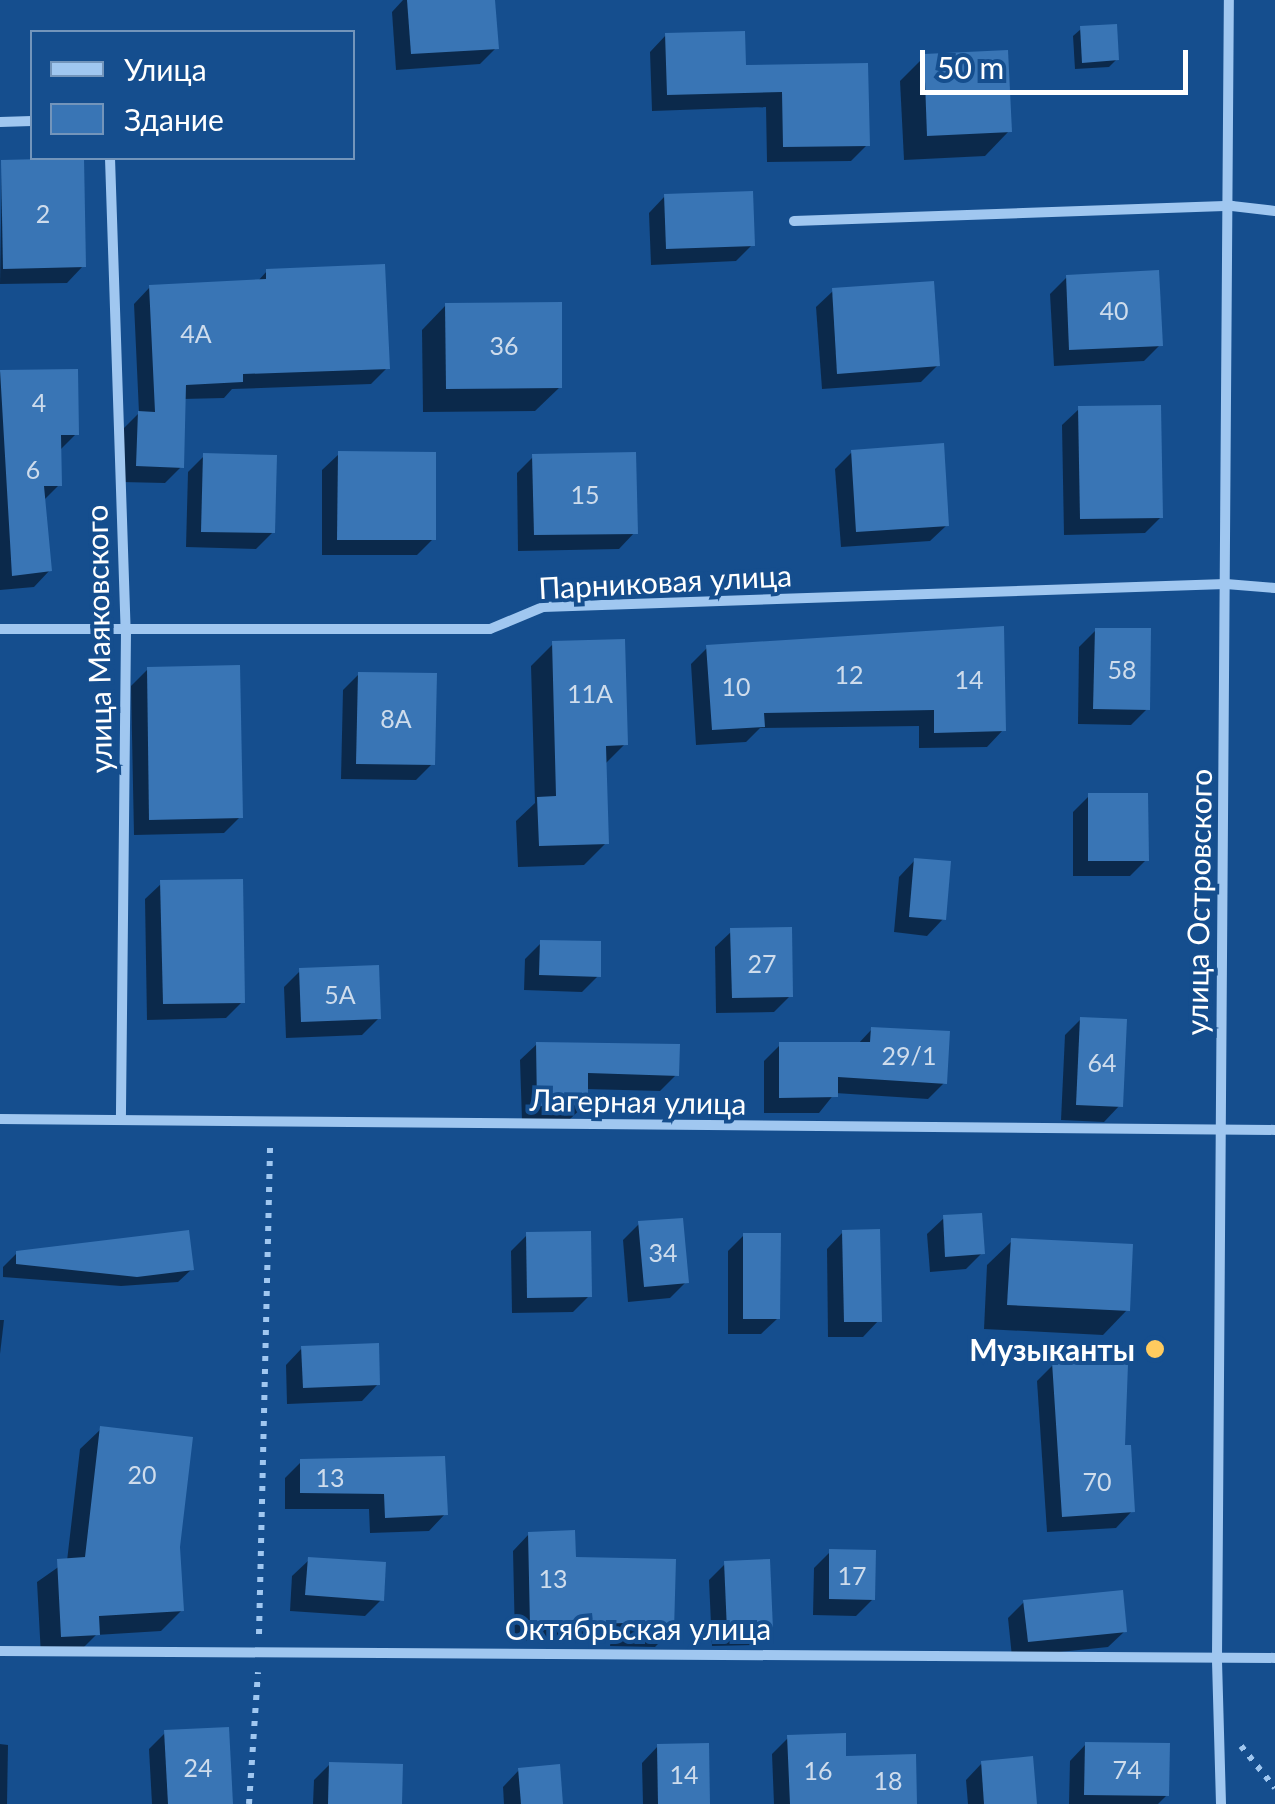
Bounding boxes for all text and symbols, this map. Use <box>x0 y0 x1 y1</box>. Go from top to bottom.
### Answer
legend <box>30 30 355 160</box>
scale bar <box>925 30 1192 92</box>
text: 50 m <box>937 49 1004 85</box>
text: Улица <box>124 51 207 87</box>
text: Здание <box>124 101 224 137</box>
house number: 2 <box>36 198 50 228</box>
house number: 40 <box>1100 295 1128 325</box>
house number: 4А <box>180 318 212 348</box>
house number: 36 <box>490 330 518 360</box>
house number: 4 <box>32 387 46 417</box>
house number: 6 <box>26 454 40 484</box>
house number: 15 <box>571 479 599 509</box>
street label: улица Маяковского <box>78 504 118 774</box>
street label: Парниковая улица <box>537 556 793 606</box>
house number: 58 <box>1108 654 1136 684</box>
house number: 12 <box>835 659 863 689</box>
house number: 14 <box>955 664 983 694</box>
house number: 10 <box>722 671 750 701</box>
house number: 11А <box>567 678 613 708</box>
house number: 8А <box>380 703 412 733</box>
street label: улица Островского <box>1178 768 1218 1036</box>
house number: 27 <box>748 948 776 978</box>
house number: 5А <box>324 979 356 1009</box>
house number: 29/1 <box>882 1040 936 1070</box>
house number: 64 <box>1088 1047 1116 1077</box>
street label: Лагерная улица <box>529 1081 747 1121</box>
house number: 34 <box>649 1237 677 1267</box>
place label: Музыканты <box>969 1331 1135 1367</box>
marker: Музыканты <box>1144 1338 1166 1360</box>
house number: 20 <box>128 1459 156 1489</box>
house number: 13 <box>316 1462 344 1492</box>
house number: 70 <box>1083 1466 1111 1496</box>
house number: 17 <box>838 1560 866 1590</box>
house number: 13 <box>539 1563 567 1593</box>
street label: Октябрьская улица <box>505 1610 771 1646</box>
house number: 24 <box>184 1752 212 1782</box>
house number: 74 <box>1113 1754 1141 1784</box>
house number: 16 <box>804 1755 832 1785</box>
house number: 14 <box>670 1759 698 1789</box>
house number: 18 <box>874 1765 902 1795</box>

